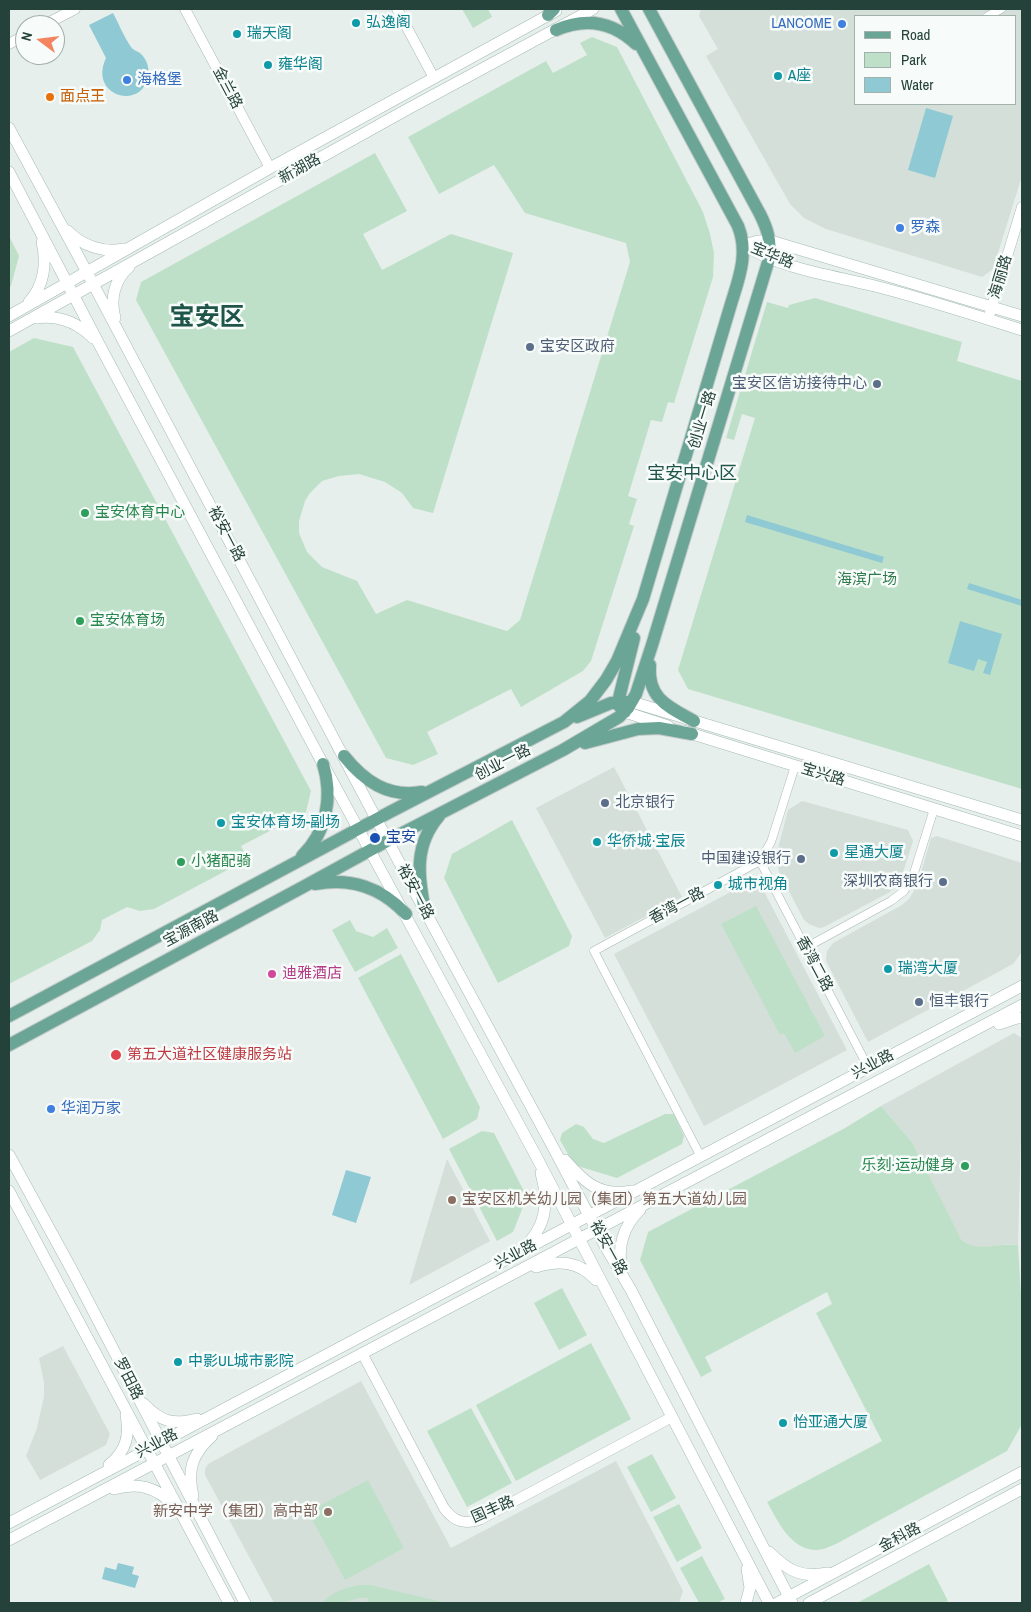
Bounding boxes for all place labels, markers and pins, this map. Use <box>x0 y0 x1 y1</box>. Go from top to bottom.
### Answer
place label: 弘逸阁 <box>366 14 411 32</box>
place label: LANCOME <box>771 15 832 33</box>
marker: 弘逸阁 <box>350 17 362 29</box>
marker: LANCOME <box>836 18 848 30</box>
place label: 瑞天阁 <box>247 25 292 43</box>
marker: 瑞天阁 <box>231 28 243 40</box>
place label: 雍华阁 <box>278 56 323 74</box>
marker: 雍华阁 <box>262 59 274 71</box>
place label: A座 <box>788 67 811 85</box>
marker: A座 <box>772 70 784 82</box>
place label: 海格堡 <box>137 71 182 89</box>
marker: 海格堡 <box>121 74 133 86</box>
place label: 面点王 <box>60 88 105 106</box>
marker: 面点王 <box>44 91 56 103</box>
place label: 罗森 <box>910 219 940 237</box>
marker: 罗森 <box>894 222 906 234</box>
place label: 宝安区政府 <box>540 338 615 356</box>
marker: 宝安区政府 <box>524 341 536 353</box>
place label: 宝安区信访接待中心 <box>732 375 867 393</box>
marker: 宝安区信访接待中心 <box>871 378 883 390</box>
place label: 宝安体育中心 <box>95 504 185 522</box>
marker: 宝安体育中心 <box>79 507 91 519</box>
place label: 宝安体育场 <box>90 612 165 630</box>
marker: 宝安体育场 <box>74 615 86 627</box>
place label: 北京银行 <box>615 794 675 812</box>
marker: 北京银行 <box>599 797 611 809</box>
place label: 宝安体育场-副场 <box>231 814 340 832</box>
marker: 宝安体育场-副场 <box>215 817 227 829</box>
place label: 宝安 <box>386 829 416 847</box>
marker: 宝安 <box>368 831 382 845</box>
place label: 华侨城·宝辰 <box>607 833 685 851</box>
marker: 华侨城·宝辰 <box>591 836 603 848</box>
place label: 星通大厦 <box>844 844 904 862</box>
marker: 星通大厦 <box>828 847 840 859</box>
place label: 中国建设银行 <box>701 850 791 868</box>
place label: 小猪配骑 <box>191 853 251 871</box>
marker: 中国建设银行 <box>795 853 807 865</box>
marker: 小猪配骑 <box>175 856 187 868</box>
place label: 深圳农商银行 <box>843 873 933 891</box>
place label: 城市视角 <box>728 876 788 894</box>
marker: 深圳农商银行 <box>937 876 949 888</box>
marker: 城市视角 <box>712 879 724 891</box>
place label: 瑞湾大厦 <box>898 960 958 978</box>
marker: 瑞湾大厦 <box>882 963 894 975</box>
place label: 迪雅酒店 <box>282 965 342 983</box>
marker: 迪雅酒店 <box>266 968 278 980</box>
place label: 恒丰银行 <box>929 993 989 1011</box>
marker: 恒丰银行 <box>913 996 925 1008</box>
place label: 第五大道社区健康服务站 <box>127 1046 292 1064</box>
marker: 第五大道社区健康服务站 <box>109 1048 123 1062</box>
place label: 华润万家 <box>61 1100 121 1118</box>
marker: 华润万家 <box>45 1103 57 1115</box>
place label: 乐刻·运动健身 <box>862 1157 955 1175</box>
marker: 乐刻·运动健身 <box>959 1160 971 1172</box>
place label: 宝安区机关幼儿园（集团）第五大道幼儿园 <box>462 1191 747 1209</box>
marker: 宝安区机关幼儿园（集团）第五大道幼儿园 <box>446 1194 458 1206</box>
place label: 中影UL城市影院 <box>188 1353 294 1371</box>
marker: 中影UL城市影院 <box>172 1356 184 1368</box>
place label: 怡亚通大厦 <box>793 1414 868 1432</box>
marker: 怡亚通大厦 <box>777 1417 789 1429</box>
place label: 新安中学（集团）高中部 <box>153 1503 318 1521</box>
marker: 新安中学（集团）高中部 <box>322 1506 334 1518</box>

